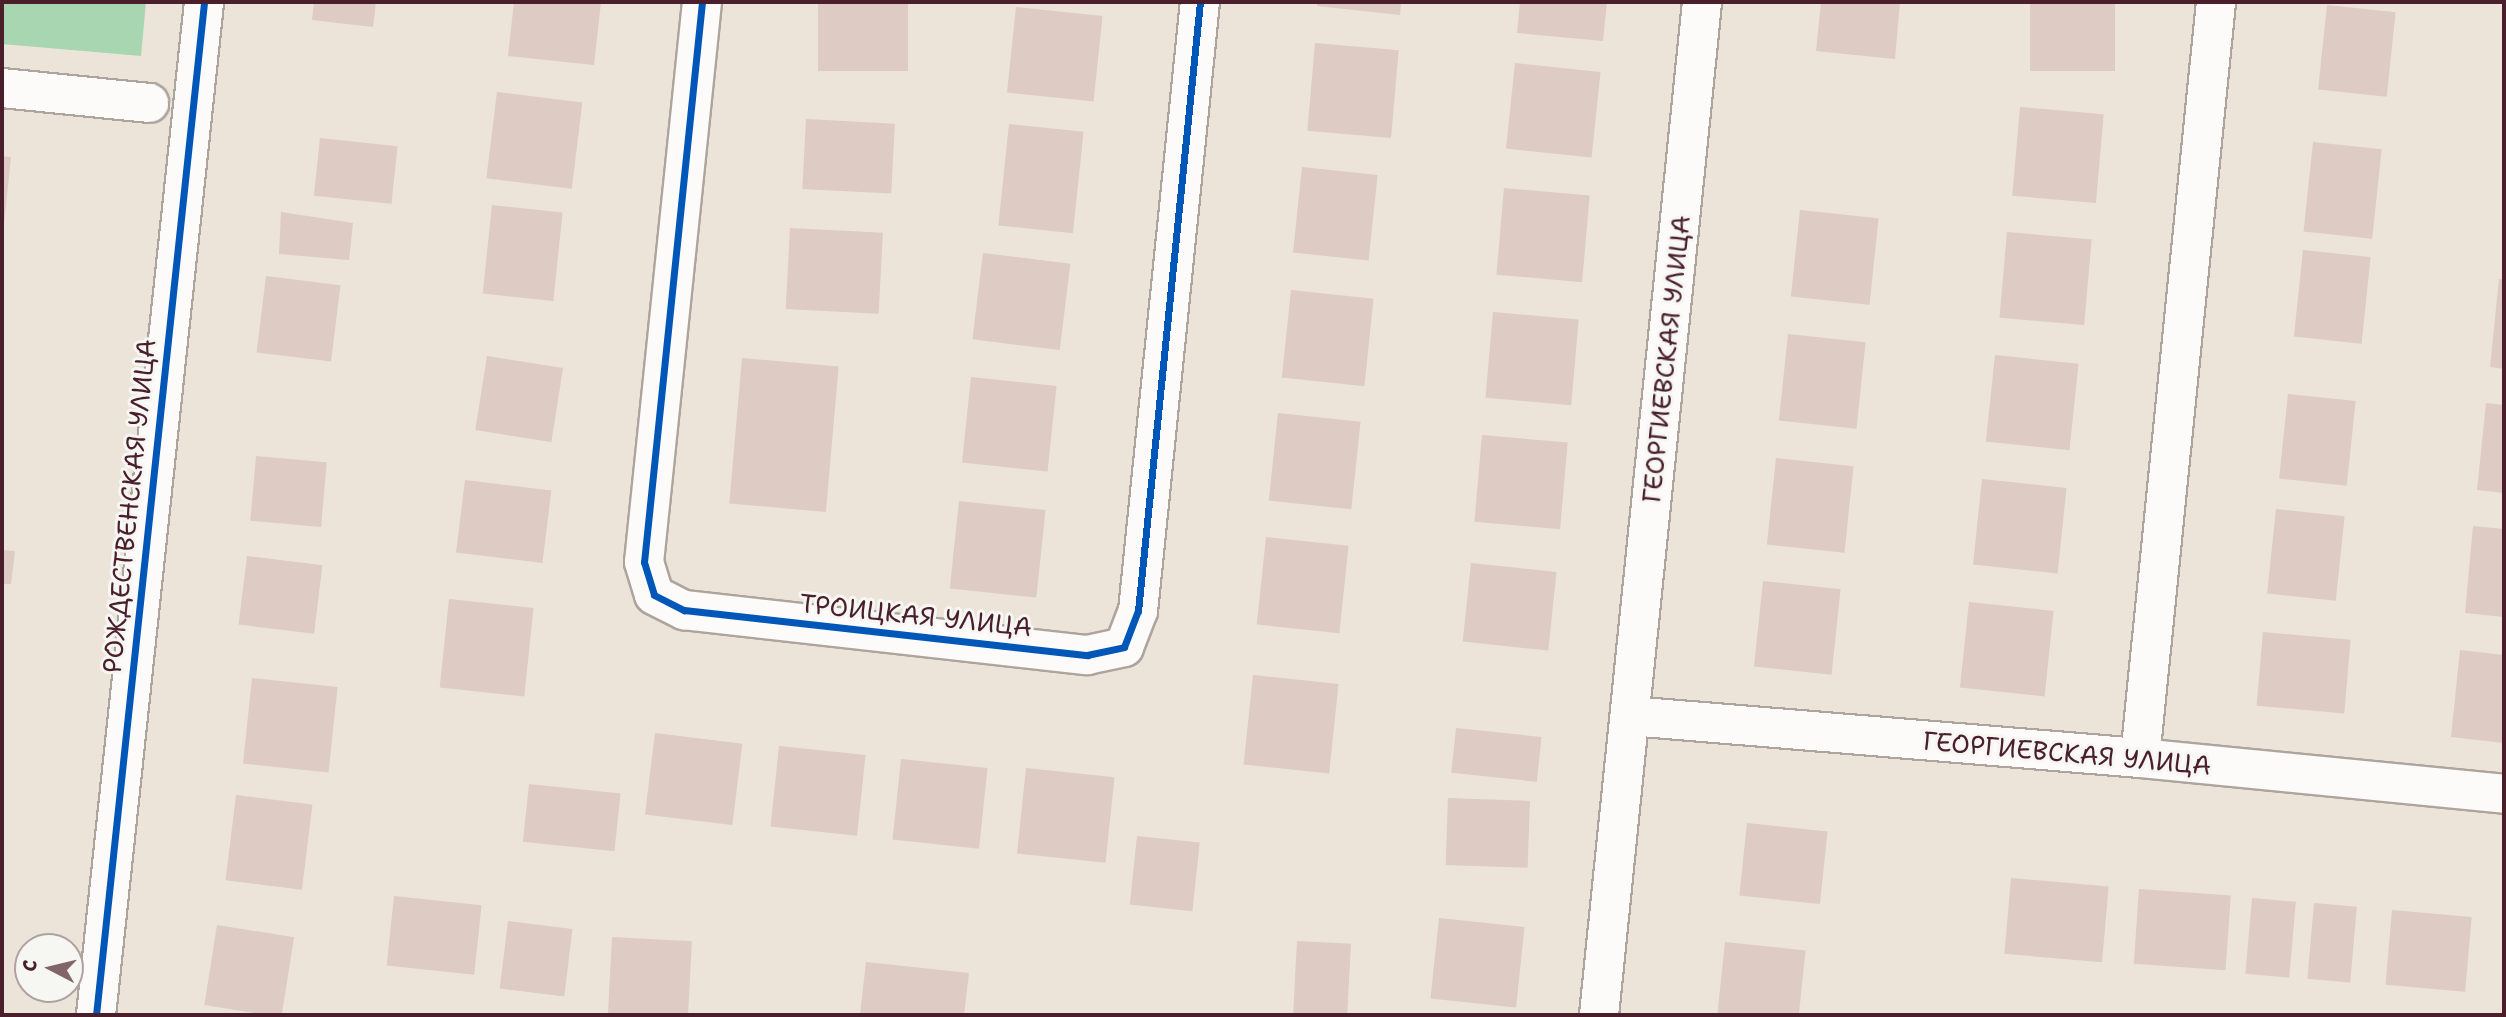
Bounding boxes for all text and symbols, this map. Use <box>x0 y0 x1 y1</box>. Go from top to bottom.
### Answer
street label: ГЕОРГИЕВСКАЯ УЛИЦА <box>1635 214 1697 504</box>
street label: РОЖДЕСТВЕНСКАЯ УЛИЦА <box>96 337 162 675</box>
street label: ТРОИЦКАЯ УЛИЦА <box>798 587 1034 643</box>
street label: ГЕОРГИЕВСКАЯ УЛИЦА <box>1922 725 2212 781</box>
north arrow <box>14 933 84 1003</box>
text: С <box>17 958 43 973</box>

